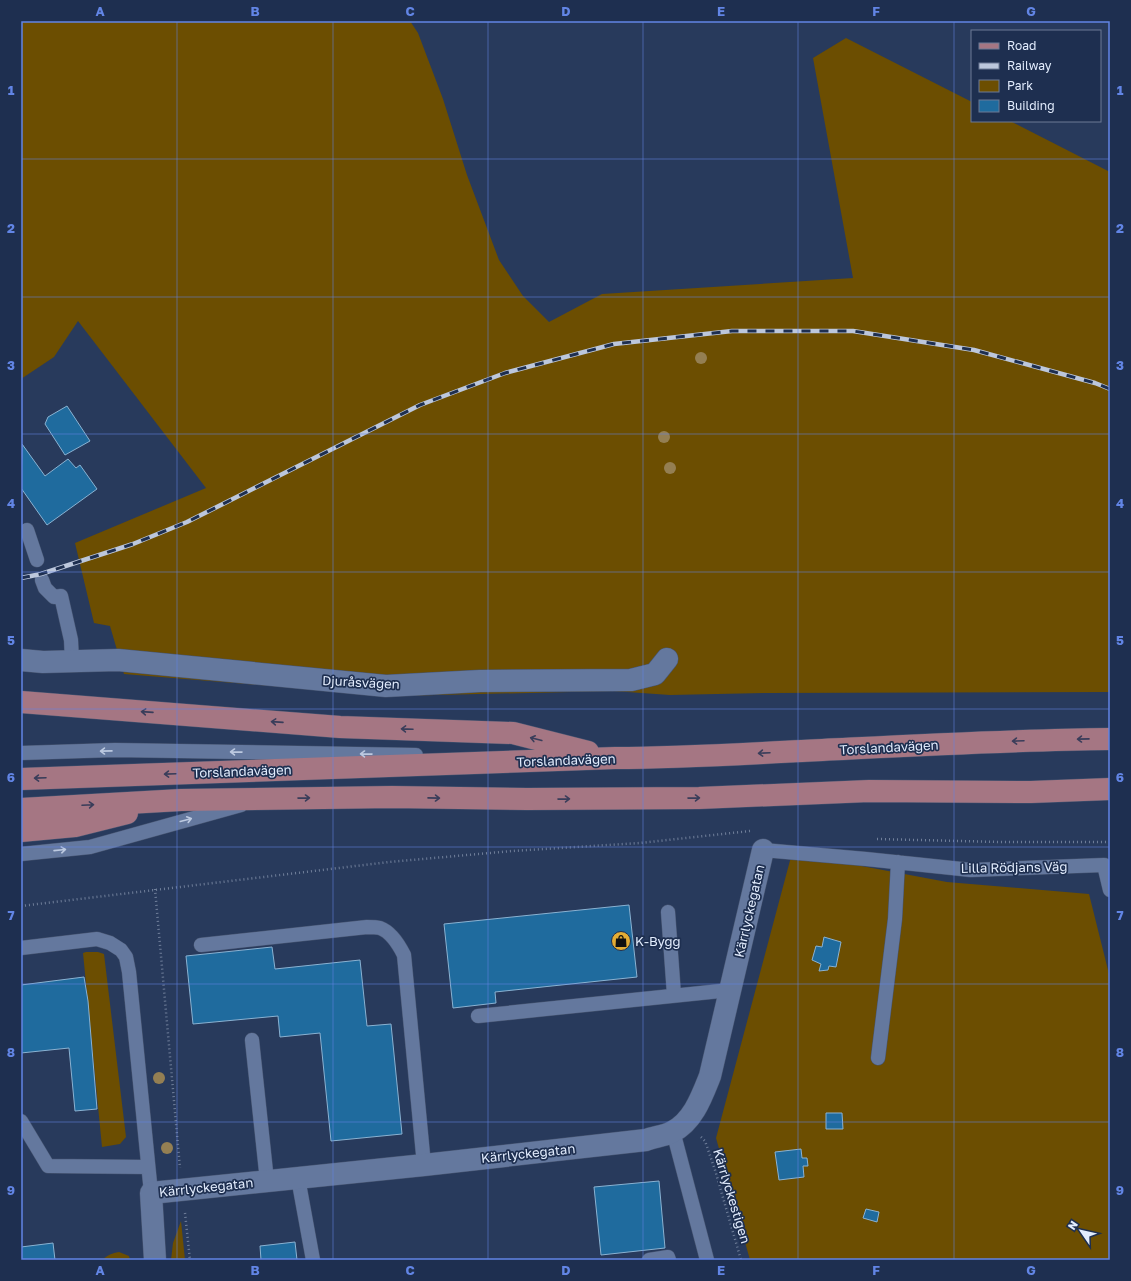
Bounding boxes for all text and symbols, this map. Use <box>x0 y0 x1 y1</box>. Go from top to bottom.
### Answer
text: A <box>95 3 105 19</box>
text: B <box>250 3 260 19</box>
text: C <box>405 3 415 19</box>
text: D <box>561 3 571 19</box>
text: E <box>717 3 725 19</box>
text: F <box>872 3 880 19</box>
text: G <box>1026 3 1036 19</box>
legend <box>971 30 1101 122</box>
text: Road <box>1007 38 1036 53</box>
text: Railway <box>1007 58 1052 73</box>
text: Park <box>1007 78 1033 93</box>
text: 1 <box>8 82 15 98</box>
text: 1 <box>1117 82 1124 98</box>
text: Building <box>1007 98 1055 113</box>
text: 2 <box>7 220 15 236</box>
text: 2 <box>1116 220 1124 236</box>
text: 3 <box>7 357 15 373</box>
text: 3 <box>1116 357 1124 373</box>
text: 4 <box>7 495 15 511</box>
text: 4 <box>1116 495 1124 511</box>
text: 5 <box>7 632 15 648</box>
text: 5 <box>1116 632 1124 648</box>
street label: Djuråsvägen <box>322 672 400 692</box>
one-way arrow <box>141 709 154 716</box>
one-way arrow <box>271 718 284 725</box>
one-way arrow <box>401 725 414 733</box>
one-way arrow <box>530 734 543 742</box>
one-way arrow <box>1077 735 1090 743</box>
street label: Torslandavägen <box>839 736 939 758</box>
one-way arrow <box>1012 738 1025 745</box>
one-way arrow <box>100 747 113 754</box>
one-way arrow <box>230 748 243 756</box>
one-way arrow <box>758 749 771 756</box>
one-way arrow <box>360 750 373 758</box>
street label: Torslandavägen <box>516 750 616 770</box>
street label: Torslandavägen <box>192 761 292 781</box>
text: 6 <box>7 769 15 785</box>
text: 6 <box>1116 769 1124 785</box>
one-way arrow <box>164 770 177 777</box>
one-way arrow <box>34 774 47 782</box>
one-way arrow <box>297 794 310 802</box>
one-way arrow <box>427 794 440 802</box>
one-way arrow <box>687 794 700 802</box>
one-way arrow <box>557 795 570 803</box>
one-way arrow <box>81 802 94 809</box>
one-way arrow <box>179 816 192 823</box>
one-way arrow <box>53 846 66 854</box>
street label: Lilla Rödjans Väg <box>961 858 1067 876</box>
street label: Kärrlyckegatan <box>731 863 767 959</box>
text: 7 <box>7 907 15 923</box>
text: 7 <box>1116 907 1124 923</box>
shop icon: K-Bygg <box>610 930 632 952</box>
place label: K-Bygg <box>635 933 681 949</box>
text: 8 <box>7 1044 15 1060</box>
text: 8 <box>1116 1044 1124 1060</box>
street label: Kärrlyckegatan <box>480 1140 576 1166</box>
street label: Kärrlyckestigen <box>710 1147 754 1245</box>
street label: Kärrlyckegatan <box>158 1174 254 1200</box>
text: 9 <box>7 1182 15 1198</box>
text: 9 <box>1116 1182 1124 1198</box>
north arrow <box>1061 1211 1101 1251</box>
text: N <box>1065 1218 1080 1232</box>
text: A <box>95 1262 105 1278</box>
text: B <box>250 1262 260 1278</box>
text: C <box>405 1262 415 1278</box>
text: D <box>561 1262 571 1278</box>
text: E <box>717 1262 725 1278</box>
text: F <box>872 1262 880 1278</box>
text: G <box>1026 1262 1036 1278</box>

